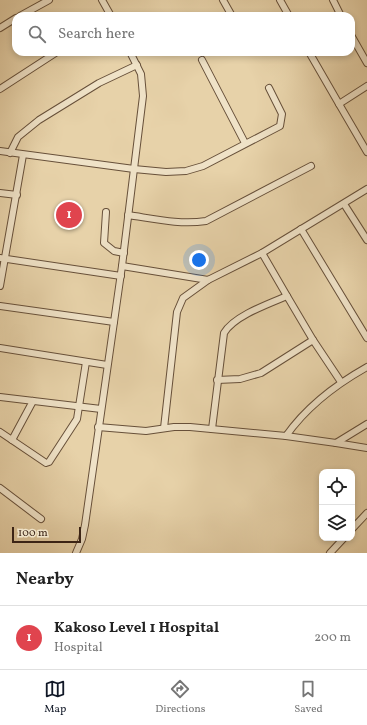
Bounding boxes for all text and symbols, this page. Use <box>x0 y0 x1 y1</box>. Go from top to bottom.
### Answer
search box <box>12 12 355 56</box>
icon: search <box>26 23 48 45</box>
text: Search here <box>58 24 135 45</box>
pin: 1 <box>56 200 82 230</box>
your location <box>189 250 209 270</box>
map controls <box>319 469 355 541</box>
button: locate <box>319 469 355 505</box>
button: layers <box>319 505 355 541</box>
scale bar <box>12 525 81 544</box>
text: 100 m <box>18 526 48 541</box>
text: Nearby <box>16 568 74 591</box>
text: Kakoso Level 1 Hospital <box>54 618 219 639</box>
text: 1 <box>26 629 32 647</box>
text: 200 m <box>314 629 351 647</box>
text: Hospital <box>54 639 103 657</box>
tab: Map <box>44 678 66 717</box>
tab: Directions <box>155 678 206 717</box>
tab: Saved <box>294 678 323 717</box>

